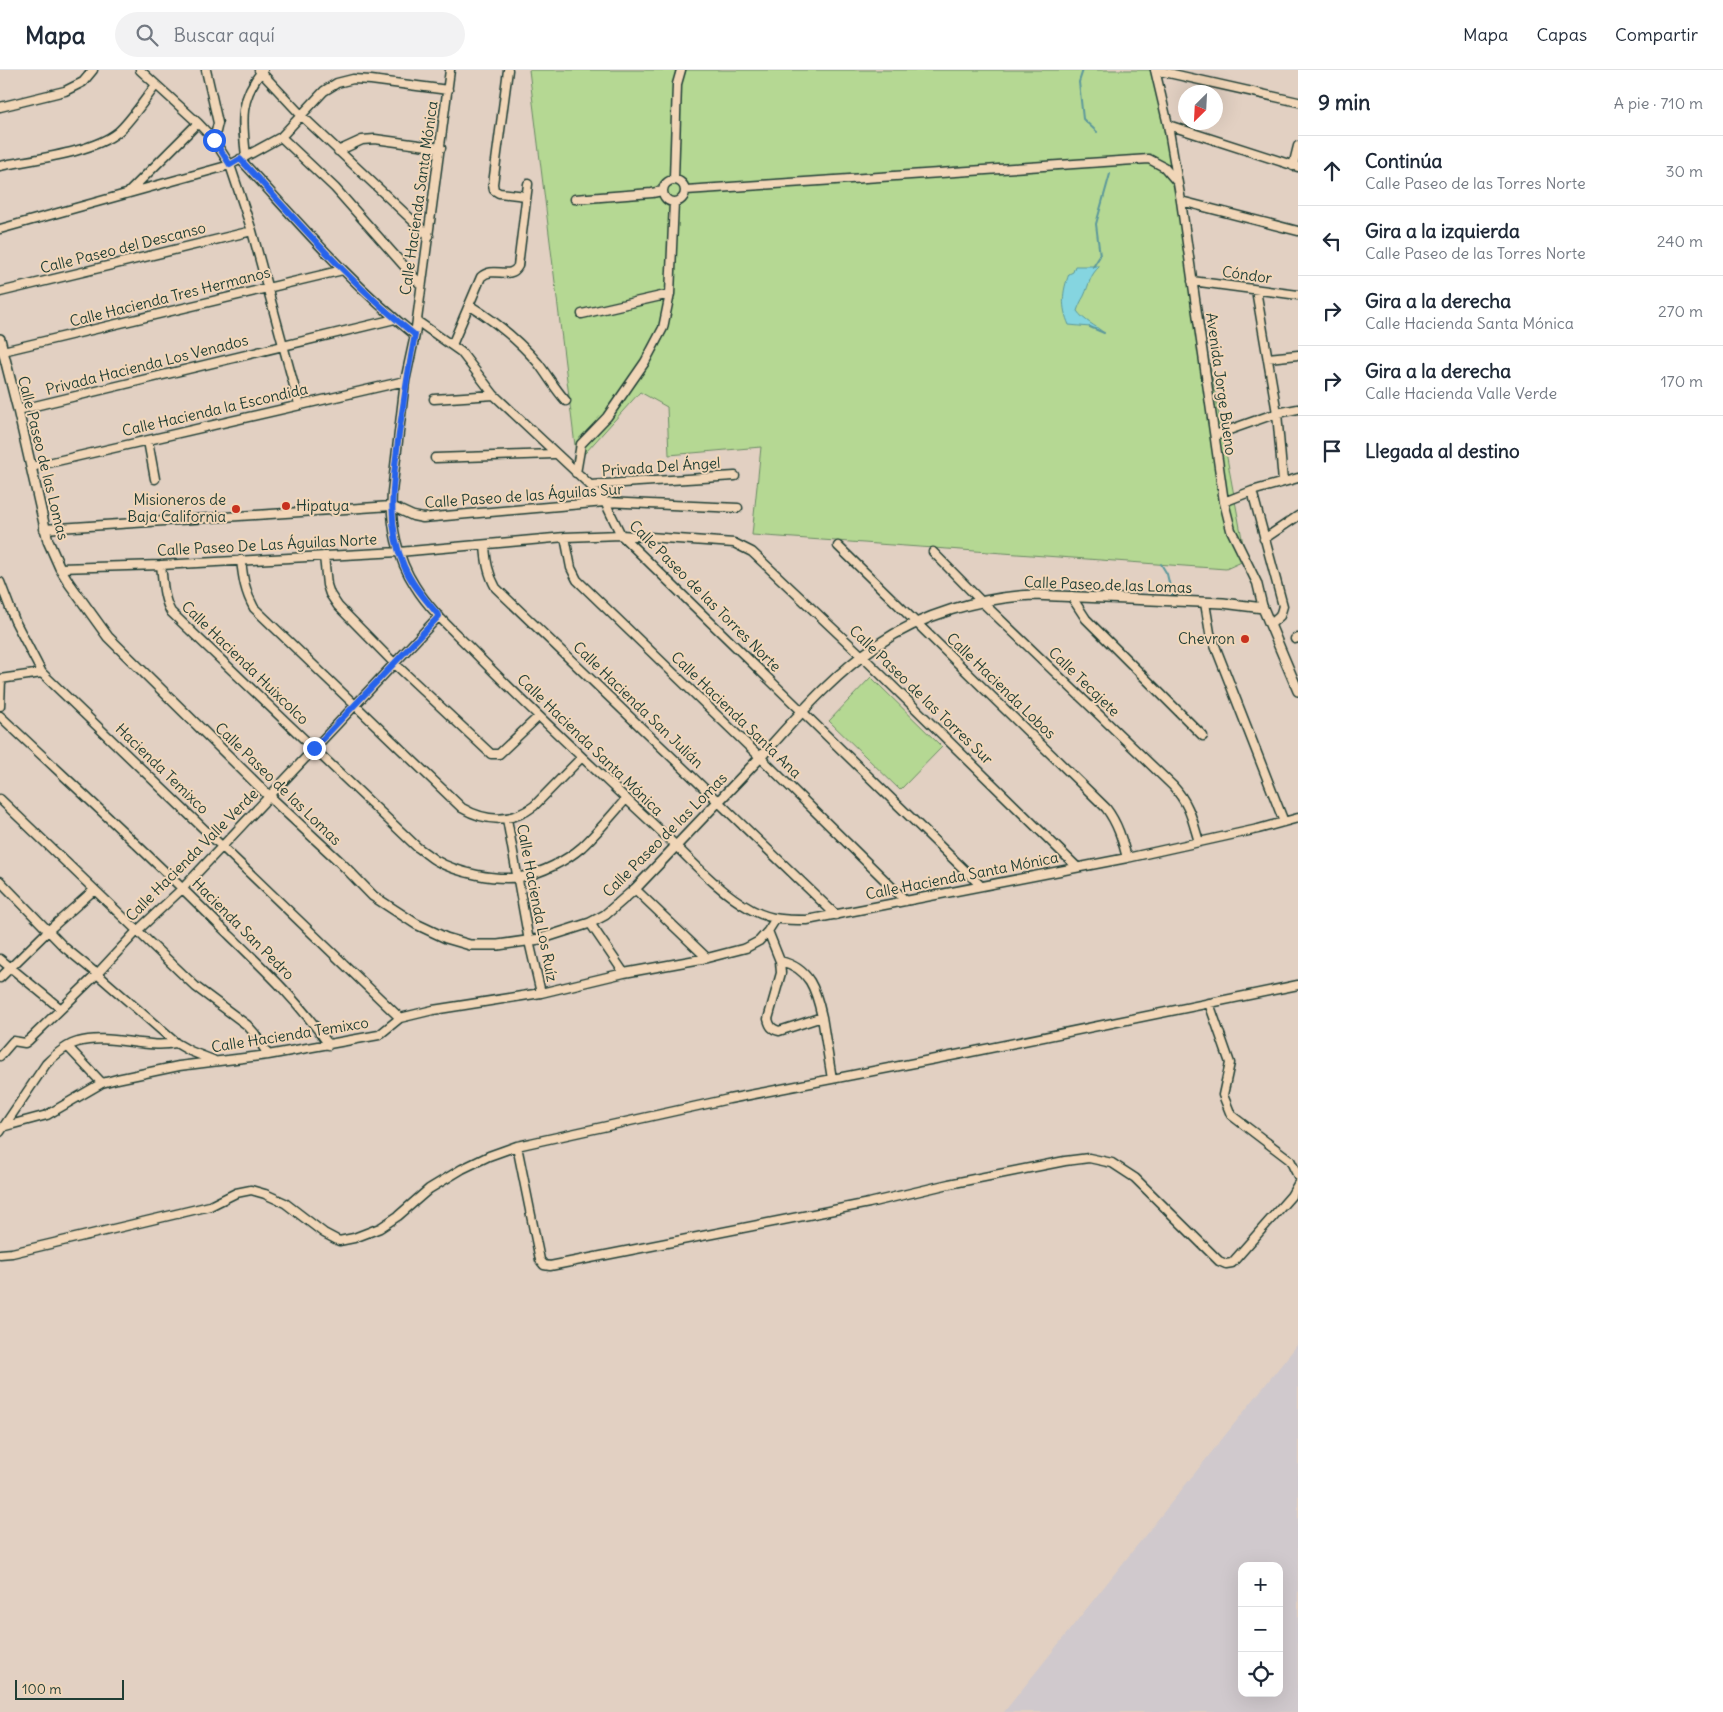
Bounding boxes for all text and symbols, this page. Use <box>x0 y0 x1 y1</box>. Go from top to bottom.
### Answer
search box <box>115 12 465 57</box>
text: Mapa <box>25 20 85 50</box>
icon: search <box>133 21 161 49</box>
text: Buscar aquí <box>173 23 275 47</box>
text: Mapa <box>1463 23 1508 46</box>
text: Capas <box>1536 23 1587 46</box>
text: Compartir <box>1615 23 1698 46</box>
north arrow <box>1178 85 1223 130</box>
text: 9 min <box>1318 89 1370 116</box>
text: A pie · 710 m <box>1614 93 1703 113</box>
street label: Calle Hacienda Santa Mónica <box>395 99 442 296</box>
route start <box>203 129 226 152</box>
text: Continúa <box>1365 149 1442 173</box>
icon: ahead <box>1318 157 1346 185</box>
text: 30 m <box>1666 161 1703 181</box>
text: Calle Paseo de las Torres Norte <box>1365 173 1586 193</box>
street label: Calle Paseo del Descanso <box>38 218 208 277</box>
text: Gira a la izquierda <box>1365 219 1520 243</box>
icon: left <box>1318 227 1346 255</box>
text: 240 m <box>1657 231 1703 251</box>
text: Calle Paseo de las Torres Norte <box>1365 243 1586 263</box>
street label: Calle Hacienda Tres Hermanos <box>68 262 272 331</box>
street label: Cóndor <box>1221 262 1273 287</box>
text: Gira a la derecha <box>1365 289 1511 313</box>
icon: right <box>1318 297 1346 325</box>
text: 270 m <box>1658 301 1703 321</box>
street label: Avenida Jorge Bueno <box>1202 311 1241 456</box>
text: Calle Hacienda Santa Mónica <box>1365 313 1574 333</box>
street label: Privada Hacienda Los Venados <box>44 330 250 399</box>
text: Gira a la derecha <box>1365 359 1511 383</box>
icon: right <box>1318 367 1346 395</box>
text: 170 m <box>1660 371 1703 391</box>
street label: Calle Paseo de las Lomas <box>14 374 73 542</box>
street label: Calle Hacienda la Escondida <box>120 379 310 440</box>
text: Calle Hacienda Valle Verde <box>1365 383 1557 403</box>
icon: arrive <box>1318 437 1346 465</box>
text: Llegada al destino <box>1365 439 1520 463</box>
street label: Privada Del Ángel <box>601 453 721 480</box>
street label: Calle Paseo de las Águilas Sur <box>424 479 624 512</box>
place label: Misioneros de Baja California <box>127 490 226 526</box>
place label: Hipatya <box>296 496 350 515</box>
marker: Hipatya <box>280 500 292 512</box>
marker: Misioneros de Baja California <box>230 503 242 515</box>
street label: Calle Paseo de las Torres Norte <box>625 516 785 676</box>
street label: Calle Paseo De Las Águilas Norte <box>156 529 377 560</box>
street label: Calle Paseo de las Lomas <box>1023 572 1193 597</box>
street label: Calle Hacienda Huixcolco <box>178 597 313 728</box>
street label: Calle Paseo de las Torres Sur <box>846 621 997 768</box>
street label: Calle Hacienda Lobos <box>943 629 1060 743</box>
place label: Chevron <box>1178 629 1235 648</box>
marker: Chevron <box>1239 633 1251 645</box>
street label: Calle Hacienda San Julián <box>569 637 708 772</box>
street label: Calle Tecajete <box>1045 643 1124 720</box>
street label: Calle Hacienda Santa Ana <box>667 647 806 782</box>
street label: Calle Hacienda Santa Mónica <box>513 670 668 820</box>
street label: Calle Paseo de las Lomas <box>211 718 346 849</box>
street label: Hacienda Temixco <box>112 719 213 818</box>
route end <box>303 737 326 760</box>
street label: Calle Paseo de las Lomas <box>598 768 731 901</box>
street label: Calle Hacienda Valle Verde <box>121 784 262 925</box>
street label: Calle Hacienda Los Ruíz <box>513 822 562 983</box>
street label: Calle Hacienda Santa Mónica <box>864 847 1060 904</box>
street label: Hacienda San Pedro <box>188 874 298 984</box>
street label: Calle Hacienda Temixco <box>210 1013 370 1056</box>
map controls <box>1238 1562 1283 1697</box>
button: + <box>1238 1562 1283 1607</box>
button: − <box>1238 1607 1283 1652</box>
button: locate <box>1238 1652 1283 1697</box>
scale bar <box>15 1677 124 1700</box>
text: 100 m <box>22 1680 62 1698</box>

